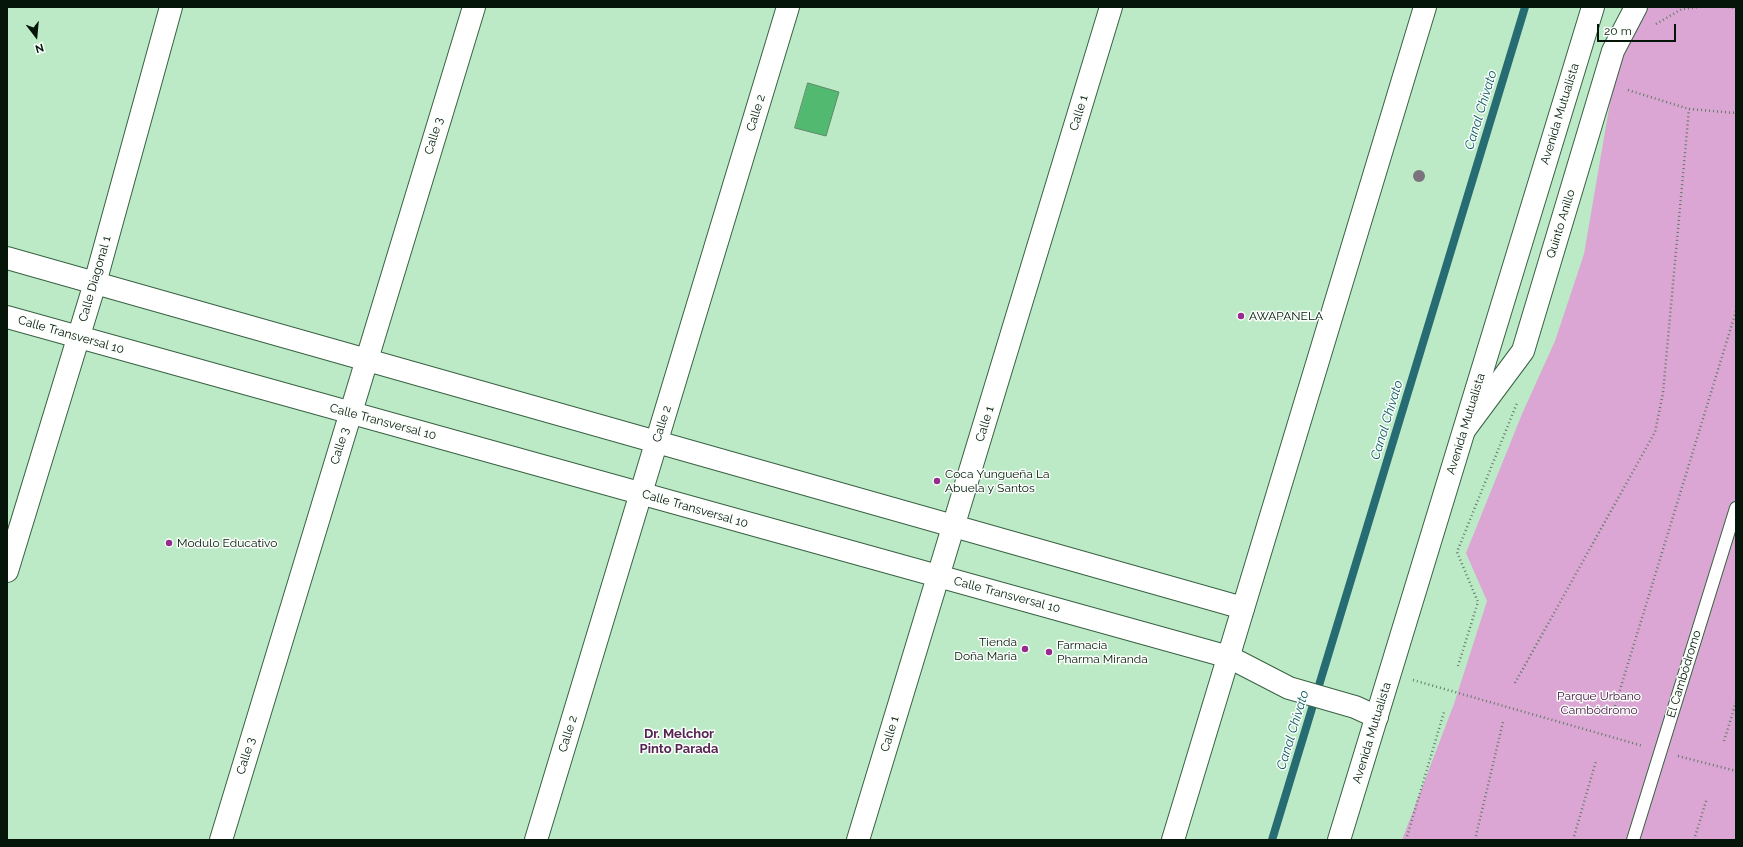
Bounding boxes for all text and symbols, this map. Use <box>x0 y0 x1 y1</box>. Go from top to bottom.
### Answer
north arrow <box>16 16 56 56</box>
scale bar <box>1599 16 1678 42</box>
text: 20 m <box>1604 24 1632 38</box>
text: N <box>34 41 45 55</box>
street label: Avenida Mutualista <box>1538 62 1582 166</box>
water label: Canal Chivato <box>1462 68 1500 152</box>
street label: Calle 2 <box>744 93 768 133</box>
street label: Calle 1 <box>1067 93 1091 133</box>
street label: Calle 3 <box>422 116 446 156</box>
street label: Quinto Anillo <box>1544 188 1578 260</box>
street label: Calle Diagonal 1 <box>76 234 114 324</box>
place label: AWAPANELA <box>1249 309 1323 323</box>
marker: AWAPANELA <box>1236 311 1246 321</box>
street label: Calle Transversal 10 <box>16 313 126 357</box>
street label: Avenida Mutualista <box>1444 372 1488 476</box>
water label: Canal Chivato <box>1368 378 1406 462</box>
street label: Calle Transversal 10 <box>328 401 438 443</box>
street label: Calle 2 <box>650 404 674 444</box>
street label: Calle 1 <box>973 404 997 444</box>
street label: Calle 3 <box>328 426 352 466</box>
place label: Coca Yungueña La Abuela y Santos <box>945 467 1049 495</box>
marker: Coca Yungueña La Abuela y Santos <box>932 476 942 486</box>
street label: Calle Transversal 10 <box>640 487 750 531</box>
place label: Modulo Educativo <box>177 536 277 550</box>
marker: Modulo Educativo <box>164 538 174 548</box>
street label: Calle Transversal 10 <box>952 574 1062 616</box>
street label: El Cambódromo <box>1664 628 1704 720</box>
place label: Tienda Doña Maria <box>954 635 1017 663</box>
place label: Farmacia Pharma Miranda <box>1057 638 1148 666</box>
marker: Tienda Doña Maria <box>1020 644 1030 654</box>
marker: Farmacia Pharma Miranda <box>1044 647 1054 657</box>
street label: Avenida Mutualista <box>1350 681 1394 785</box>
water label: Canal Chivato <box>1274 688 1312 772</box>
park label: Parque Urbano Cambódromo <box>1557 689 1641 717</box>
street label: Calle 2 <box>556 714 580 754</box>
street label: Calle 1 <box>878 714 902 754</box>
district label: Dr. Melchor Pinto Parada <box>640 726 718 757</box>
street label: Calle 3 <box>234 736 258 776</box>

